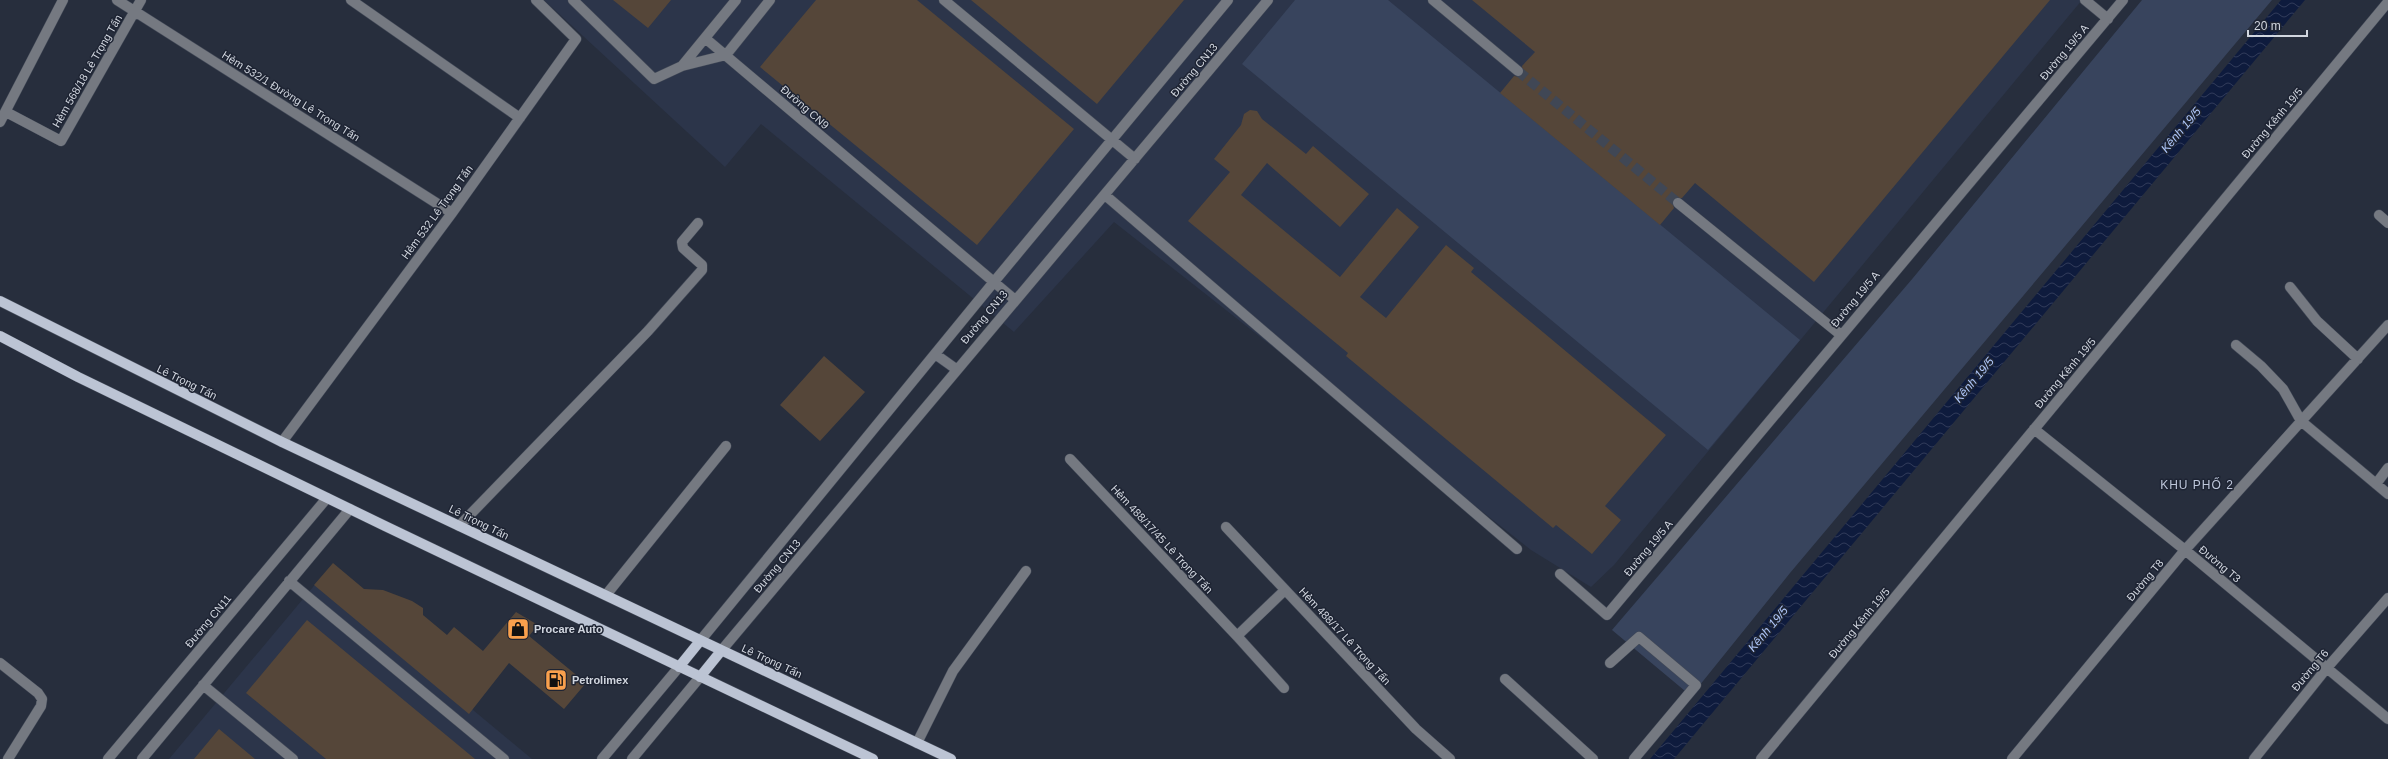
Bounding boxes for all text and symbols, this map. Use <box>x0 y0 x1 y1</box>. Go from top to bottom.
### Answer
street label: Hẻm 568/18 Lê Trọng Tấn <box>50 12 124 130</box>
scale bar <box>2248 12 2307 38</box>
text: 20 m <box>2254 19 2281 33</box>
street label: Đường 19/5 A <box>2037 21 2091 82</box>
street label: Đường CN13 <box>1168 41 1220 99</box>
street label: Hẻm 532/1 Đường Lê Trọng Tấn <box>220 49 362 143</box>
street label: Đường CN9 <box>778 83 832 131</box>
street label: Đường Kênh 19/5 <box>2239 85 2305 161</box>
water label: Kênh 19/5 <box>2158 104 2204 155</box>
street label: Hẻm 532 Lê Trọng Tấn <box>399 163 475 261</box>
street label: Đường 19/5 A <box>1828 268 1882 329</box>
street label: Đường CN13 <box>958 288 1010 346</box>
street label: Đường Kênh 19/5 <box>2032 335 2098 411</box>
water label: Kênh 19/5 <box>1951 354 1997 405</box>
street label: Lê Trọng Tấn <box>155 362 219 402</box>
district label: KHU PHỐ 2 <box>2160 477 2234 492</box>
street label: Hẻm 488/17/45 Lê Trọng Tấn <box>1109 482 1215 596</box>
street label: Lê Trọng Tấn <box>447 502 511 542</box>
street label: Đường 19/5 A <box>1621 517 1675 578</box>
street label: Đường CN13 <box>751 537 803 595</box>
street label: Đường T3 <box>2197 543 2243 585</box>
street label: Đường T8 <box>2124 557 2166 603</box>
street label: Hẻm 488/17 Lê Trọng Tấn <box>1297 585 1393 687</box>
street label: Đường Kênh 19/5 <box>1826 585 1892 661</box>
street label: Đường CN11 <box>182 592 234 650</box>
water label: Kênh 19/5 <box>1745 603 1791 654</box>
shop icon: Procare Auto <box>505 616 531 642</box>
place label: Procare Auto <box>534 623 603 635</box>
street label: Lê Trọng Tấn <box>740 642 804 680</box>
street label: Đường T6 <box>2289 647 2331 693</box>
fuel station icon: Petrolimex <box>543 667 569 693</box>
place label: Petrolimex <box>572 674 629 686</box>

